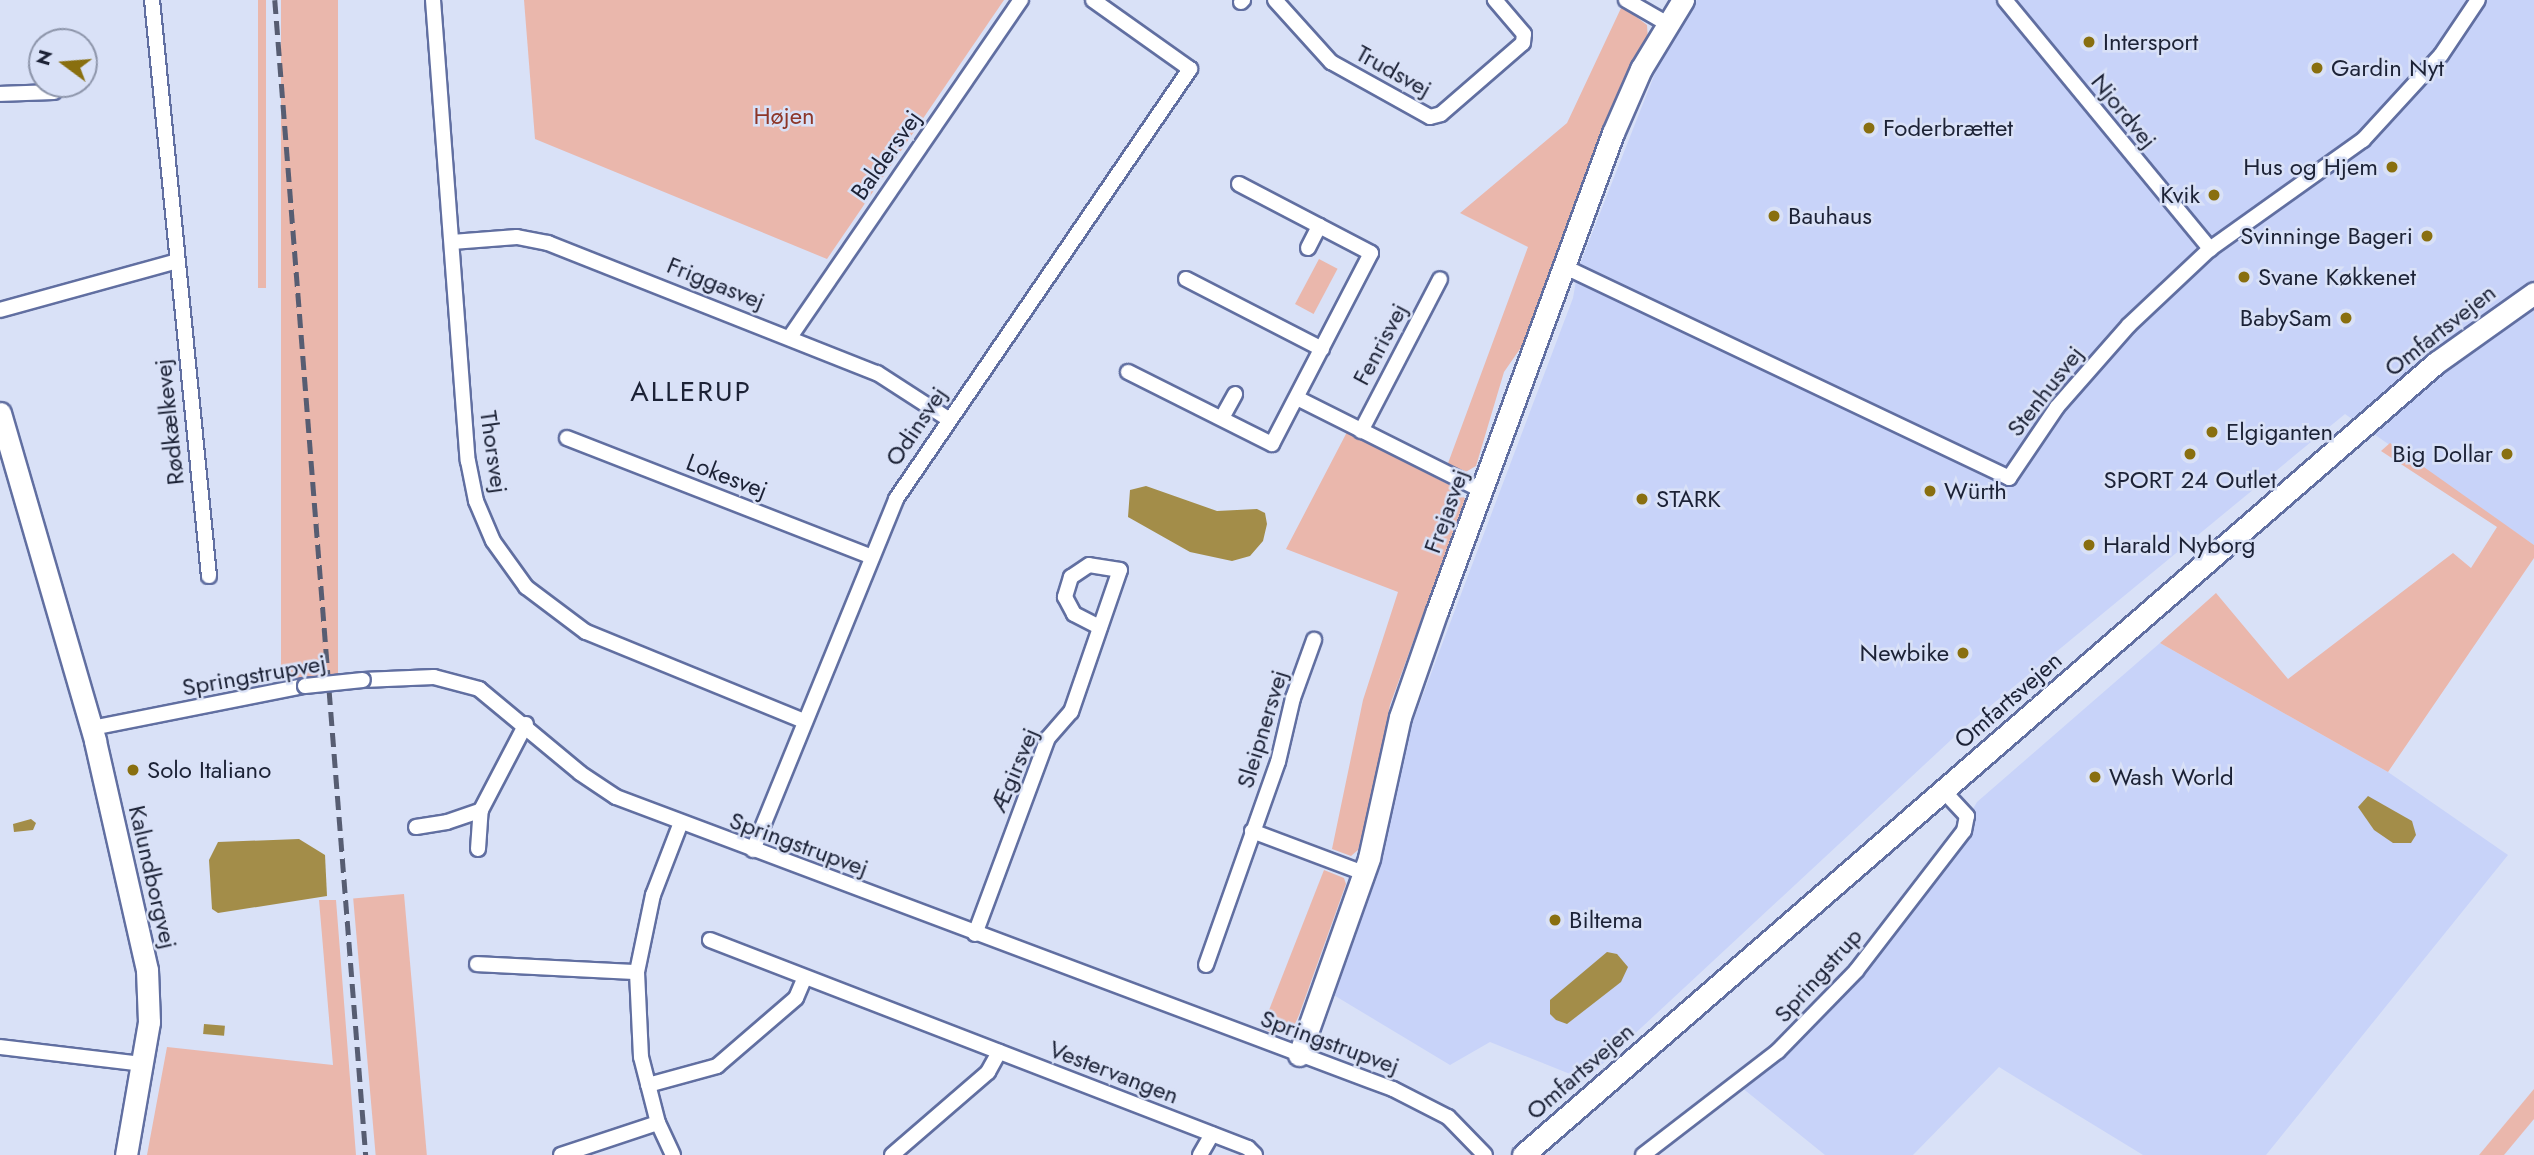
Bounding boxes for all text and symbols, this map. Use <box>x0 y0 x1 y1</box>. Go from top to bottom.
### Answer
north arrow <box>28 28 98 98</box>
place label: Intersport <box>2103 28 2198 56</box>
marker: Intersport <box>2081 34 2097 50</box>
street label: Trudsvej <box>1351 39 1437 103</box>
text: N <box>29 47 59 69</box>
place label: Gardin Nyt <box>2331 54 2444 82</box>
marker: Gardin Nyt <box>2309 60 2325 76</box>
street label: Njordvej <box>2085 68 2163 154</box>
park label: Højen <box>753 102 815 130</box>
street label: Baldersvej <box>845 105 927 205</box>
place label: Foderbrættet <box>1883 114 2013 142</box>
marker: Foderbrættet <box>1861 120 1877 136</box>
place label: Hus og Hjem <box>2243 153 2378 181</box>
marker: Hus og Hjem <box>2384 159 2400 175</box>
place label: Kvik <box>2160 181 2200 209</box>
marker: Kvik <box>2206 187 2222 203</box>
place label: Bauhaus <box>1788 202 1872 230</box>
marker: Bauhaus <box>1766 208 1782 224</box>
place label: Svinninge Bageri <box>2240 222 2413 250</box>
marker: Svinninge Bageri <box>2419 228 2435 244</box>
street label: Friggasvej <box>663 250 769 316</box>
place label: Svane Køkkenet <box>2258 263 2416 291</box>
marker: Svane Køkkenet <box>2236 269 2252 285</box>
street label: Omfartsvejen <box>2379 278 2501 382</box>
street label: Fenrisvej <box>1346 298 1414 390</box>
place label: BabySam <box>2240 304 2332 332</box>
marker: BabySam <box>2338 310 2354 326</box>
street label: Stenhusvej <box>2001 340 2089 442</box>
street label: Rødkælkevej <box>148 357 190 487</box>
district label: ALLERUP <box>631 375 751 409</box>
street label: Odinsvej <box>879 381 953 471</box>
street label: Thorsvej <box>474 409 514 495</box>
place label: Elgiganten <box>2226 418 2333 446</box>
marker: Elgiganten <box>2204 424 2220 440</box>
place label: Big Dollar <box>2392 440 2493 468</box>
marker: SPORT 24 Outlet <box>2182 446 2198 462</box>
marker: Big Dollar <box>2499 446 2515 462</box>
street label: Lokesvej <box>682 447 772 505</box>
street label: Frejasvej <box>1418 465 1474 557</box>
place label: SPORT 24 Outlet <box>2104 466 2276 494</box>
place label: Würth <box>1944 477 2007 505</box>
marker: Würth <box>1922 483 1938 499</box>
place label: STARK <box>1656 485 1721 513</box>
marker: STARK <box>1634 491 1650 507</box>
place label: Harald Nyborg <box>2103 531 2255 559</box>
marker: Harald Nyborg <box>2081 537 2097 553</box>
place label: Newbike <box>1860 639 1949 667</box>
street label: Omfartsvejen <box>1948 645 2068 755</box>
marker: Newbike <box>1955 645 1971 661</box>
street label: Springstrupvej <box>180 648 328 702</box>
street label: Sleipnersvej <box>1230 666 1294 792</box>
street label: Ægirsvej <box>983 723 1045 817</box>
place label: Solo Italiano <box>147 756 271 784</box>
marker: Solo Italiano <box>125 762 141 778</box>
place label: Wash World <box>2109 763 2234 791</box>
marker: Wash World <box>2087 769 2103 785</box>
street label: Kalundborgvej <box>123 802 183 952</box>
street label: Springstrupvej <box>726 806 872 882</box>
place label: Biltema <box>1569 906 1643 934</box>
marker: Biltema <box>1547 912 1563 928</box>
street label: Springstrup <box>1768 922 1868 1028</box>
street label: Springstrupvej <box>1257 1004 1403 1080</box>
street label: Omfartsvejen <box>1520 1016 1640 1126</box>
street label: Vestervangen <box>1045 1034 1183 1110</box>

